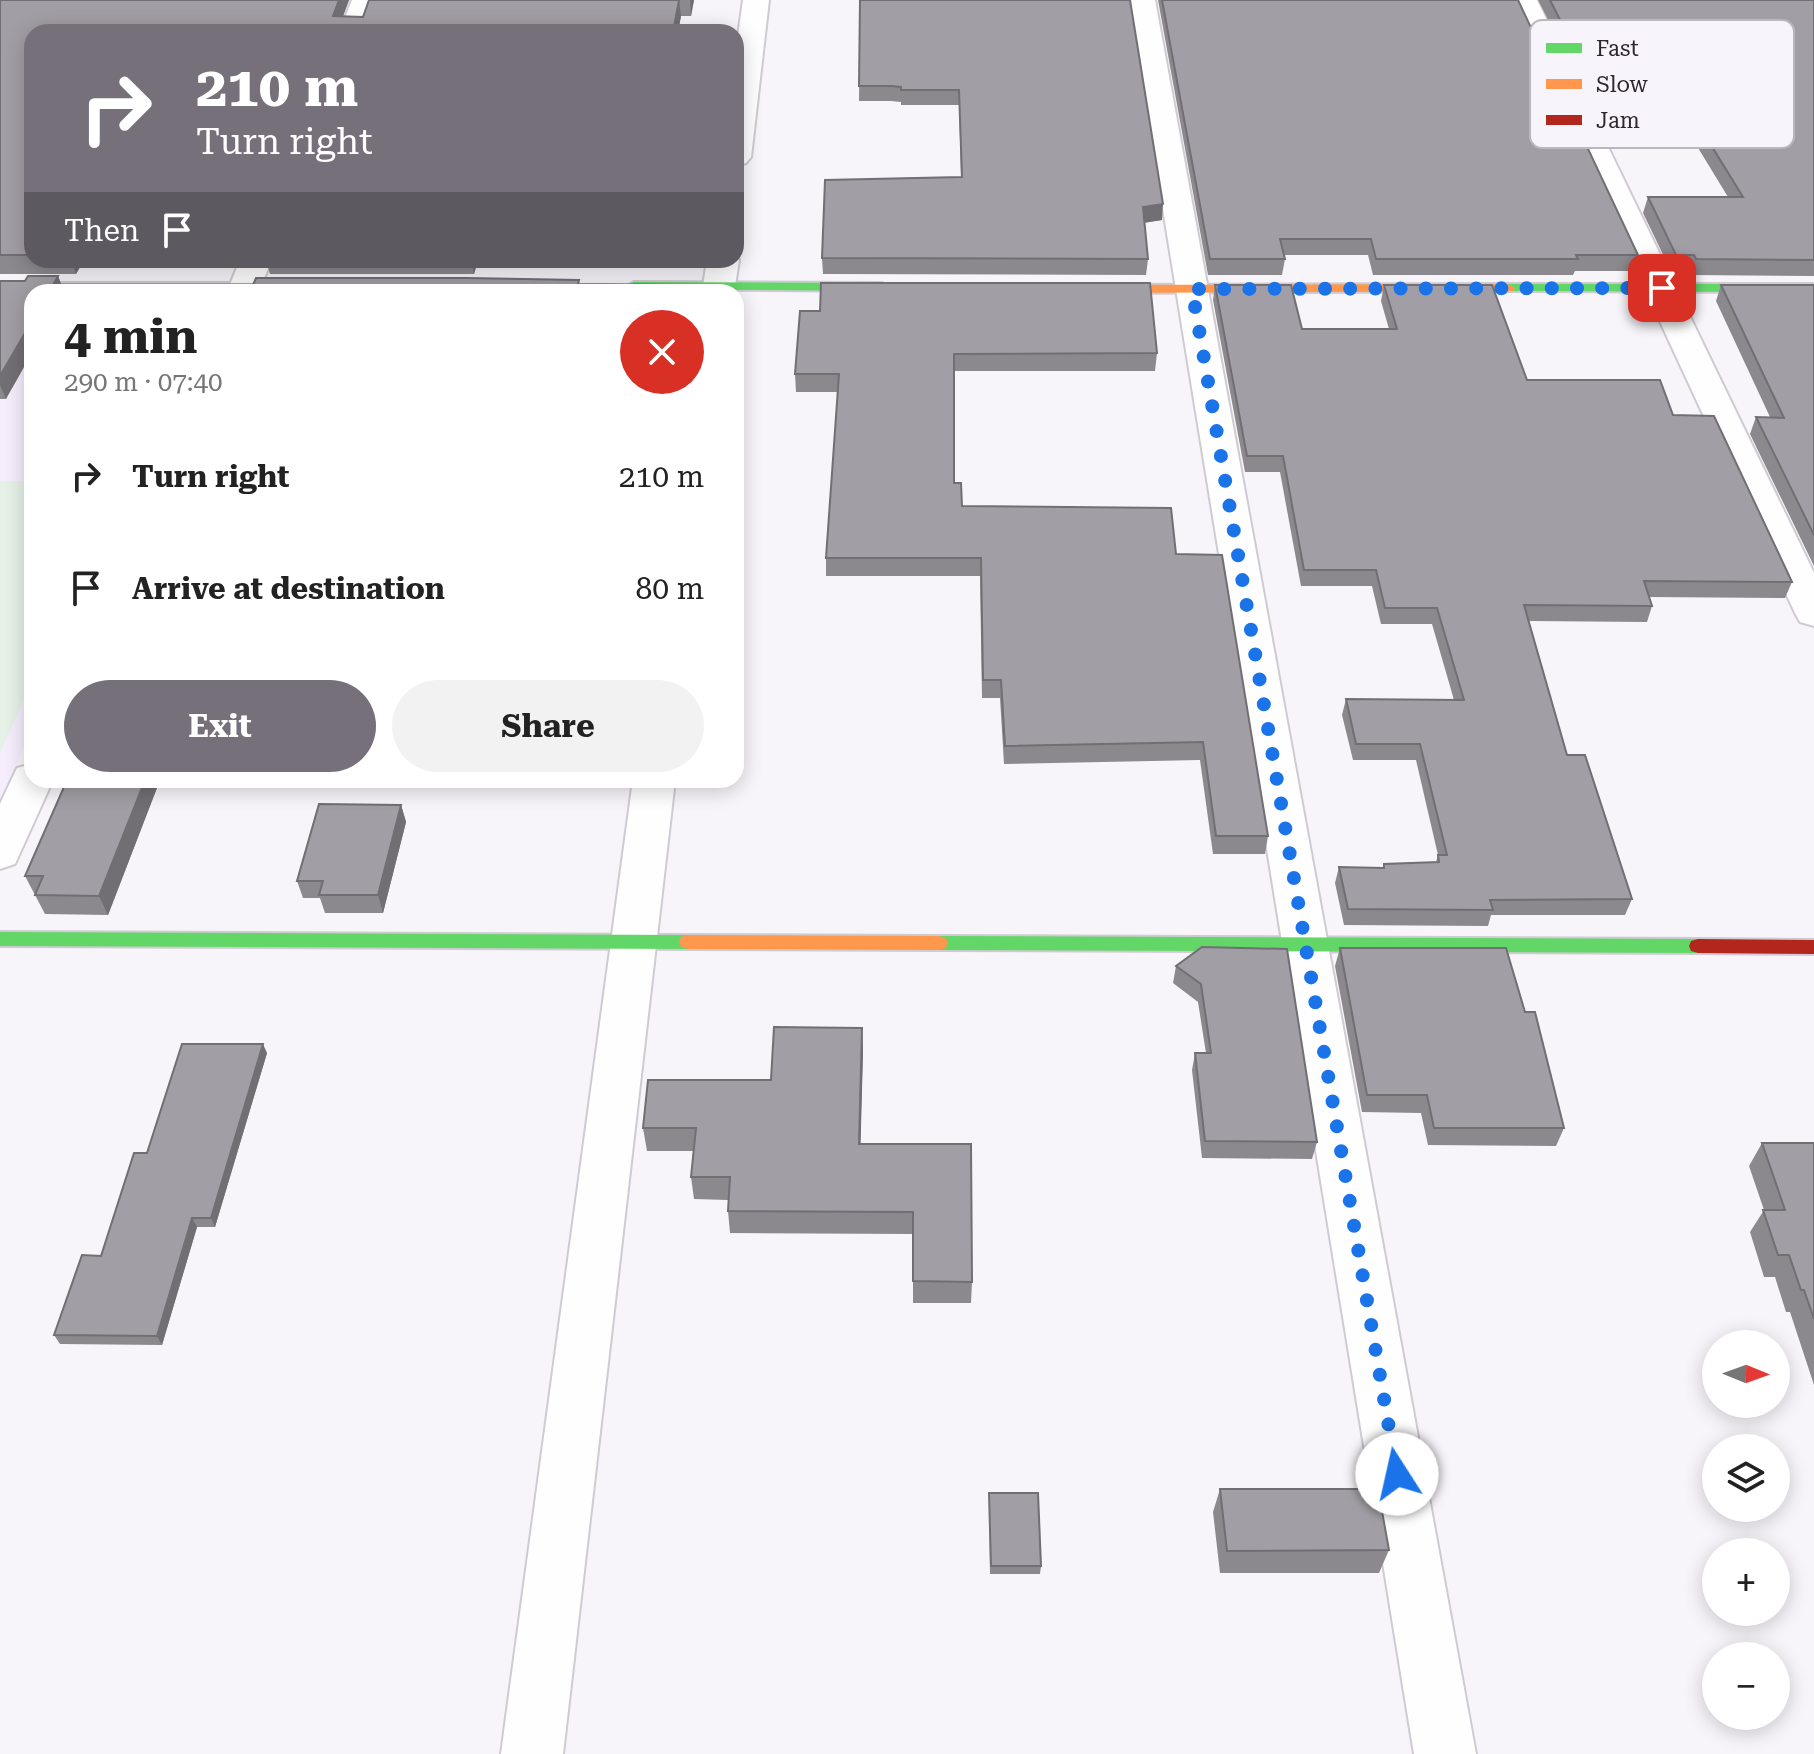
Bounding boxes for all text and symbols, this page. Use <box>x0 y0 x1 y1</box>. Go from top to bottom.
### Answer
legend <box>1530 20 1794 148</box>
text: Fast <box>1596 36 1639 61</box>
text: 210 m <box>196 54 358 120</box>
icon: right <box>64 56 168 160</box>
text: Slow <box>1596 72 1649 97</box>
text: Jam <box>1596 108 1640 133</box>
text: Turn right <box>196 121 373 163</box>
icon: arrive <box>155 208 199 252</box>
text: Then <box>64 213 139 248</box>
pin <box>1628 254 1696 322</box>
icon: arrive <box>1640 266 1684 310</box>
text: 4 min <box>64 309 197 365</box>
button: close <box>620 310 704 394</box>
text: 290 m · 07:40 <box>64 367 223 397</box>
icon: right <box>64 454 108 498</box>
text: Turn right <box>132 459 289 494</box>
text: 210 m <box>619 459 704 494</box>
icon: arrive <box>64 566 108 610</box>
text: Arrive at destination <box>132 571 445 606</box>
text: 80 m <box>635 571 704 606</box>
button: Exit <box>64 680 376 772</box>
button: Share <box>392 680 704 772</box>
north arrow <box>1702 1330 1790 1418</box>
map controls <box>1702 1330 1790 1730</box>
position arrow <box>1355 1432 1439 1516</box>
button: layers <box>1702 1434 1790 1522</box>
button: + <box>1702 1538 1790 1626</box>
button: − <box>1702 1642 1790 1730</box>

